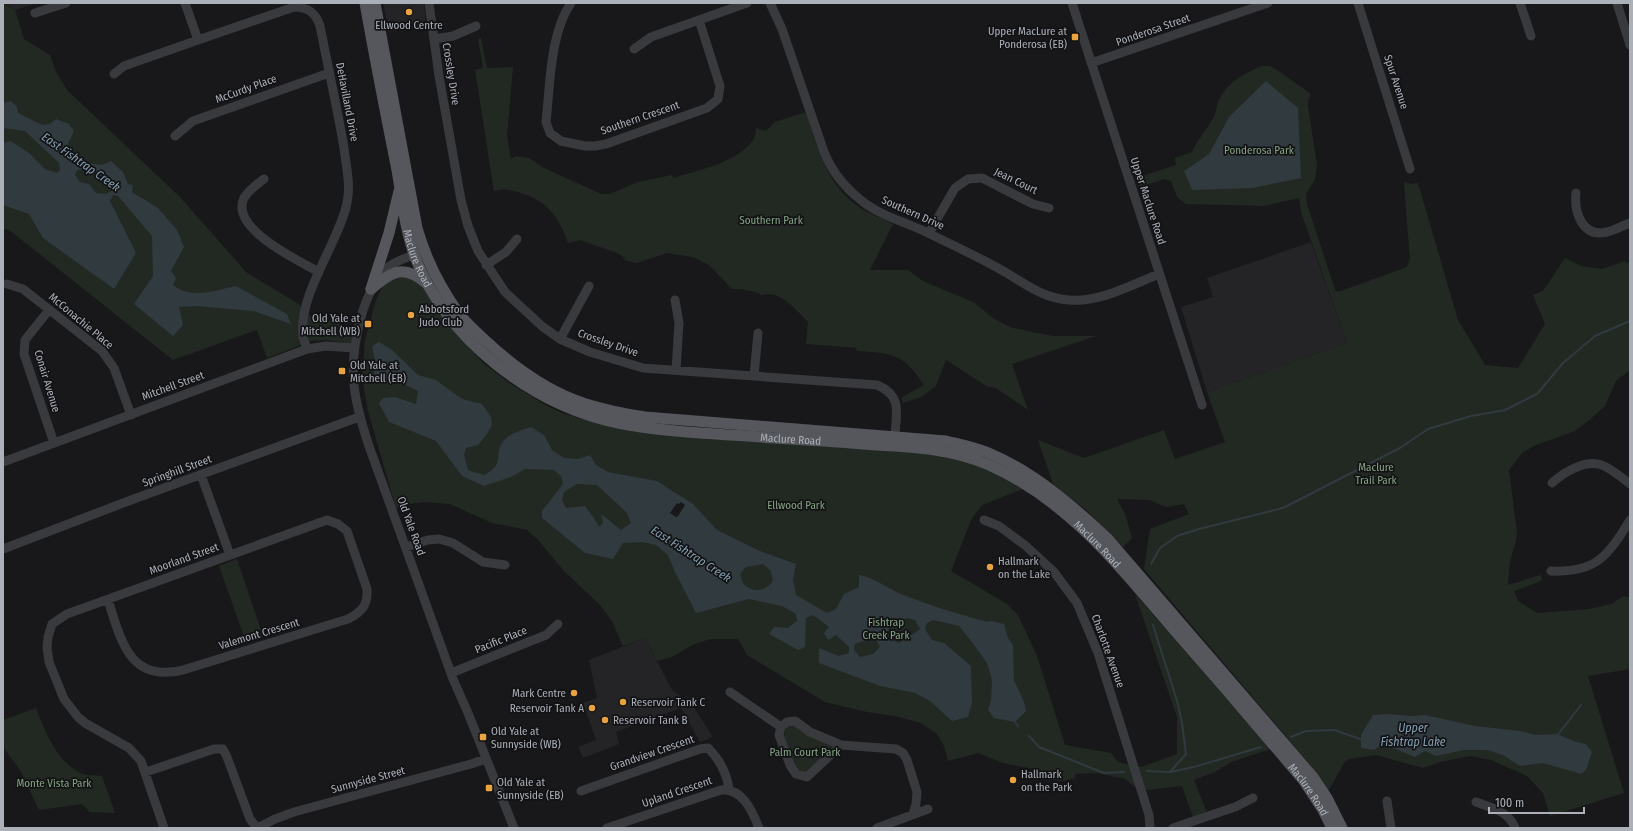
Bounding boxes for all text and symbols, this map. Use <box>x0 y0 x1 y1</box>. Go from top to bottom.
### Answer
marker: Ellwood Centre <box>404 7 414 17</box>
street label: Ponderosa Street <box>1114 11 1192 49</box>
place label: Ellwood Centre <box>375 19 443 32</box>
place label: Upper MacLure at Ponderosa (EB) <box>988 25 1067 51</box>
marker: Upper MacLure at Ponderosa (EB) <box>1070 32 1080 42</box>
street label: Crossley Drive <box>440 42 462 106</box>
street label: Spur Avenue <box>1381 53 1411 111</box>
street label: DeHavilland Drive <box>333 61 361 143</box>
street label: McCurdy Place <box>214 72 278 106</box>
street label: Southern Crescent <box>599 98 681 138</box>
water label: East Fishtrap Creek <box>39 130 123 194</box>
park label: Ponderosa Park <box>1224 144 1295 157</box>
street label: Upper Maclure Road <box>1128 156 1168 246</box>
street label: Jean Court <box>992 165 1040 197</box>
street label: Southern Drive <box>880 193 946 233</box>
park label: Southern Park <box>739 214 804 227</box>
street label: Maclure Road <box>401 228 435 289</box>
street label: McConachie Place <box>46 290 116 352</box>
place label: Abbotsford Judo Club <box>419 303 469 329</box>
marker: Abbotsford Judo Club <box>406 310 416 320</box>
place label: Old Yale at Mitchell (WB) <box>301 312 360 338</box>
marker: Old Yale at Mitchell (WB) <box>363 319 373 329</box>
street label: Crossley Drive <box>576 327 640 359</box>
street label: Conair Avenue <box>31 348 63 414</box>
place label: Old Yale at Mitchell (EB) <box>350 359 406 385</box>
marker: Old Yale at Mitchell (EB) <box>337 366 347 376</box>
street label: Mitchell Street <box>140 369 206 403</box>
street label: Maclure Road <box>760 431 822 447</box>
street label: Springhill Street <box>141 452 214 490</box>
park label: Maclure Trail Park <box>1355 461 1398 487</box>
street label: Old Yale Road <box>394 495 428 557</box>
park label: Ellwood Park <box>767 499 826 512</box>
street label: Maclure Road <box>1071 518 1123 570</box>
water label: East Fishtrap Creek <box>648 523 734 585</box>
street label: Moorland Street <box>148 540 221 578</box>
place label: Hallmark on the Lake <box>998 555 1050 581</box>
marker: Hallmark on the Lake <box>985 562 995 572</box>
street label: Charlotte Avenue <box>1089 612 1127 690</box>
street label: Valemont Crescent <box>217 615 301 652</box>
park label: Fishtrap Creek Park <box>862 616 910 642</box>
street label: Pacific Place <box>473 624 529 656</box>
place label: Mark Centre <box>512 687 566 700</box>
marker: Mark Centre <box>569 688 579 698</box>
place label: Reservoir Tank C <box>631 696 706 709</box>
marker: Reservoir Tank C <box>618 697 628 707</box>
place label: Reservoir Tank A <box>510 702 584 715</box>
marker: Reservoir Tank A <box>587 703 597 713</box>
place label: Reservoir Tank B <box>613 714 688 727</box>
marker: Reservoir Tank B <box>600 715 610 725</box>
water label: Upper Fishtrap Lake <box>1380 721 1446 749</box>
place label: Old Yale at Sunnyside (WB) <box>491 725 561 751</box>
marker: Old Yale at Sunnyside (WB) <box>478 732 488 742</box>
street label: Grandview Crescent <box>608 732 696 774</box>
park label: Palm Court Park <box>770 746 841 759</box>
street label: Maclure Road <box>1286 761 1331 818</box>
street label: Sunnyside Street <box>330 764 407 796</box>
place label: Hallmark on the Park <box>1021 768 1073 794</box>
street label: Upland Crescent <box>640 774 714 810</box>
marker: Hallmark on the Park <box>1008 775 1018 785</box>
place label: Old Yale at Sunnyside (EB) <box>497 776 564 802</box>
park label: Monte Vista Park <box>17 777 92 790</box>
marker: Old Yale at Sunnyside (EB) <box>484 783 494 793</box>
scale bar <box>1489 789 1584 815</box>
text: 100 m <box>1495 796 1524 810</box>

